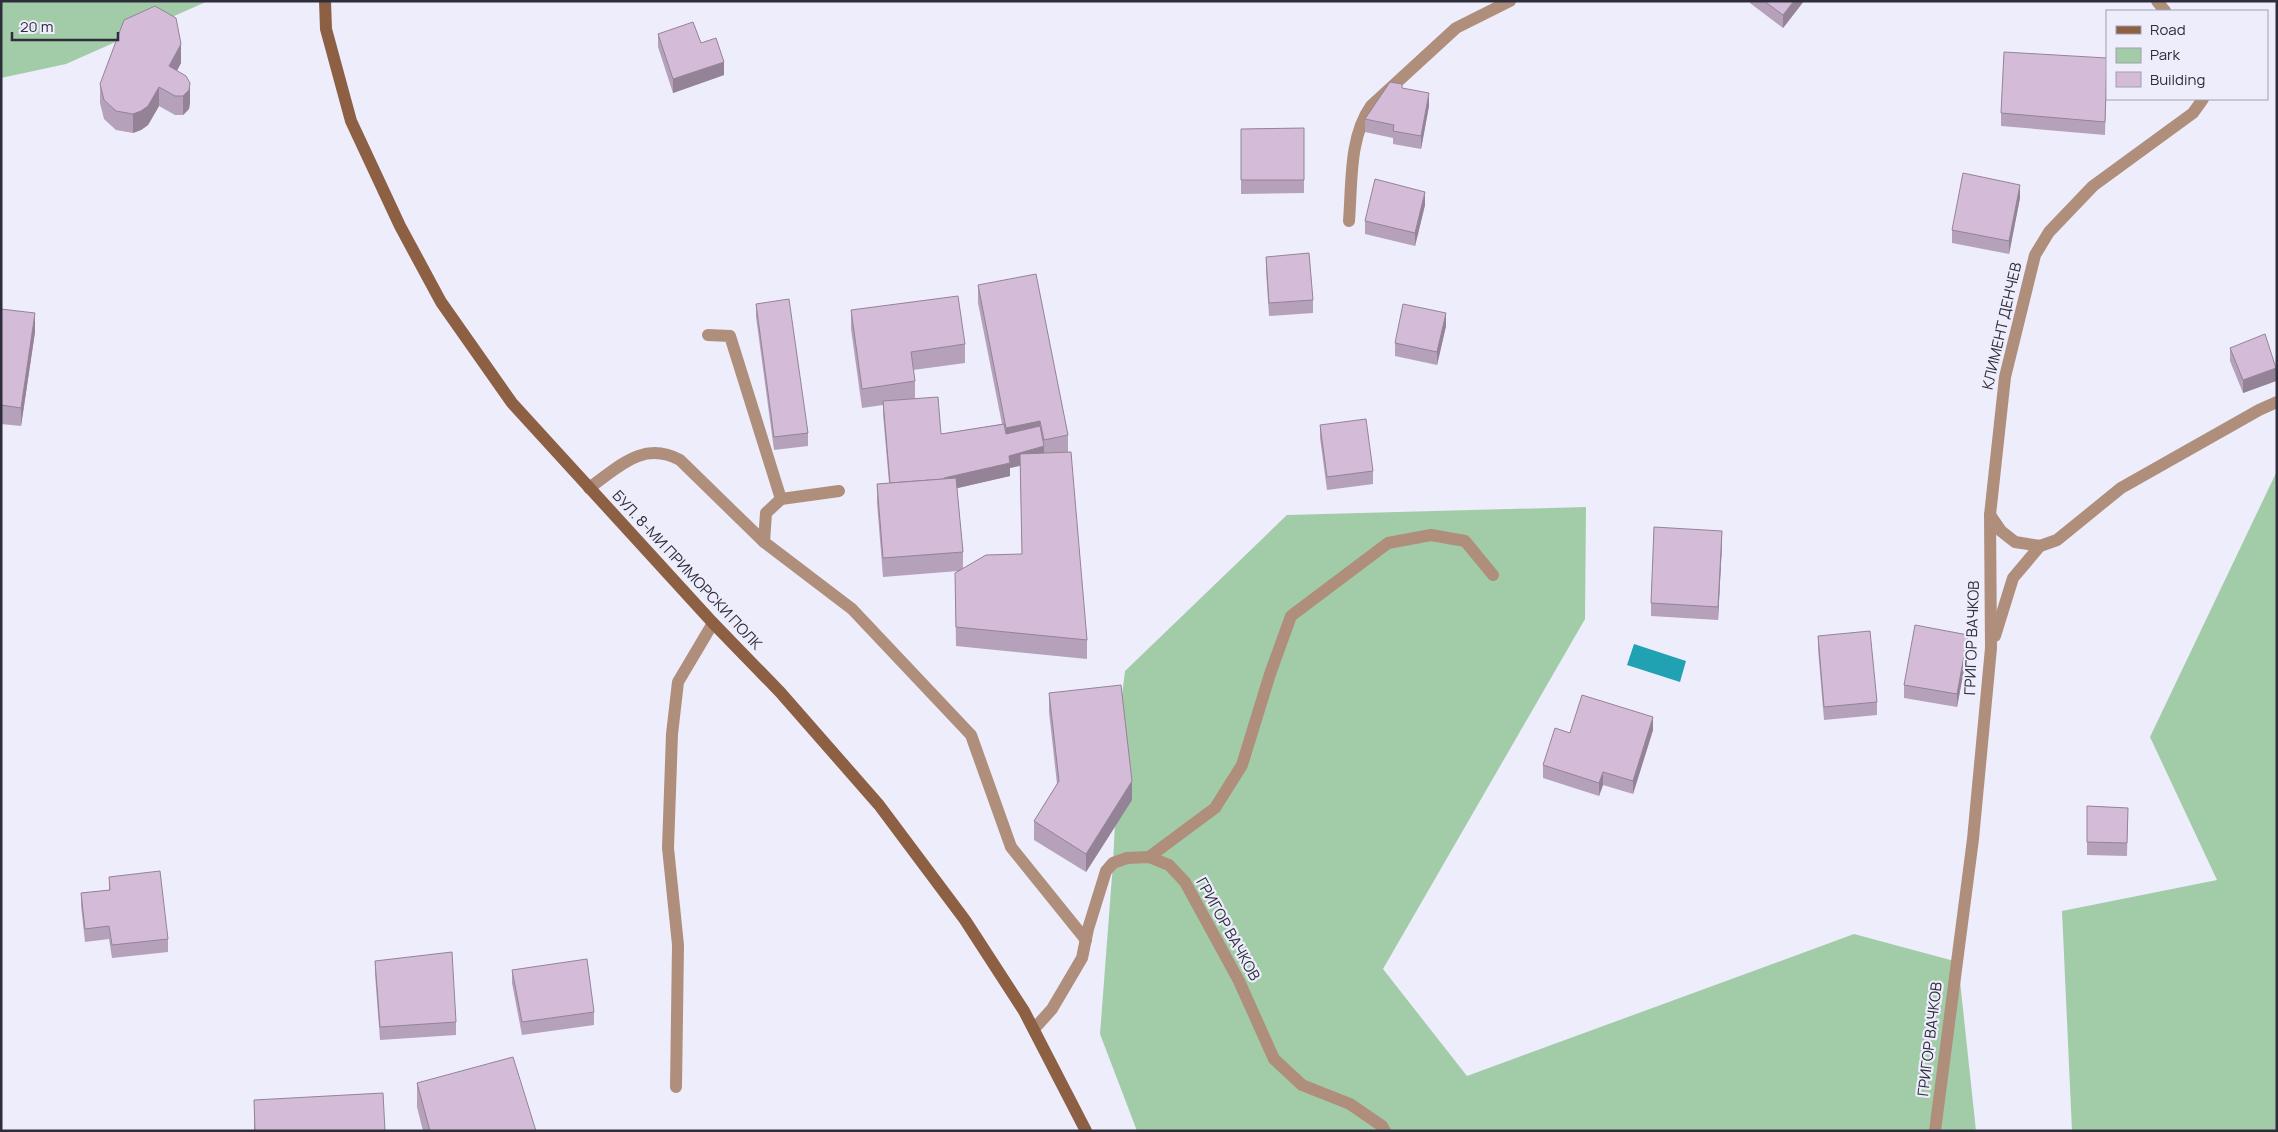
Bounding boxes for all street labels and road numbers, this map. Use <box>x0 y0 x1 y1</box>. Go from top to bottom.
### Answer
street label: КЛИМЕНТ ДЕНЧЕВ <box>1977 260 2026 392</box>
street label: БУЛ. 8-МИ ПРИМОРСКИ ПОЛК <box>608 485 767 654</box>
street label: ГРИГОР ВАЧКОВ <box>1959 580 1984 696</box>
street label: ГРИГОР ВАЧКОВ <box>1191 873 1265 984</box>
street label: ГРИГОР ВАЧКОВ <box>1912 981 1947 1097</box>

